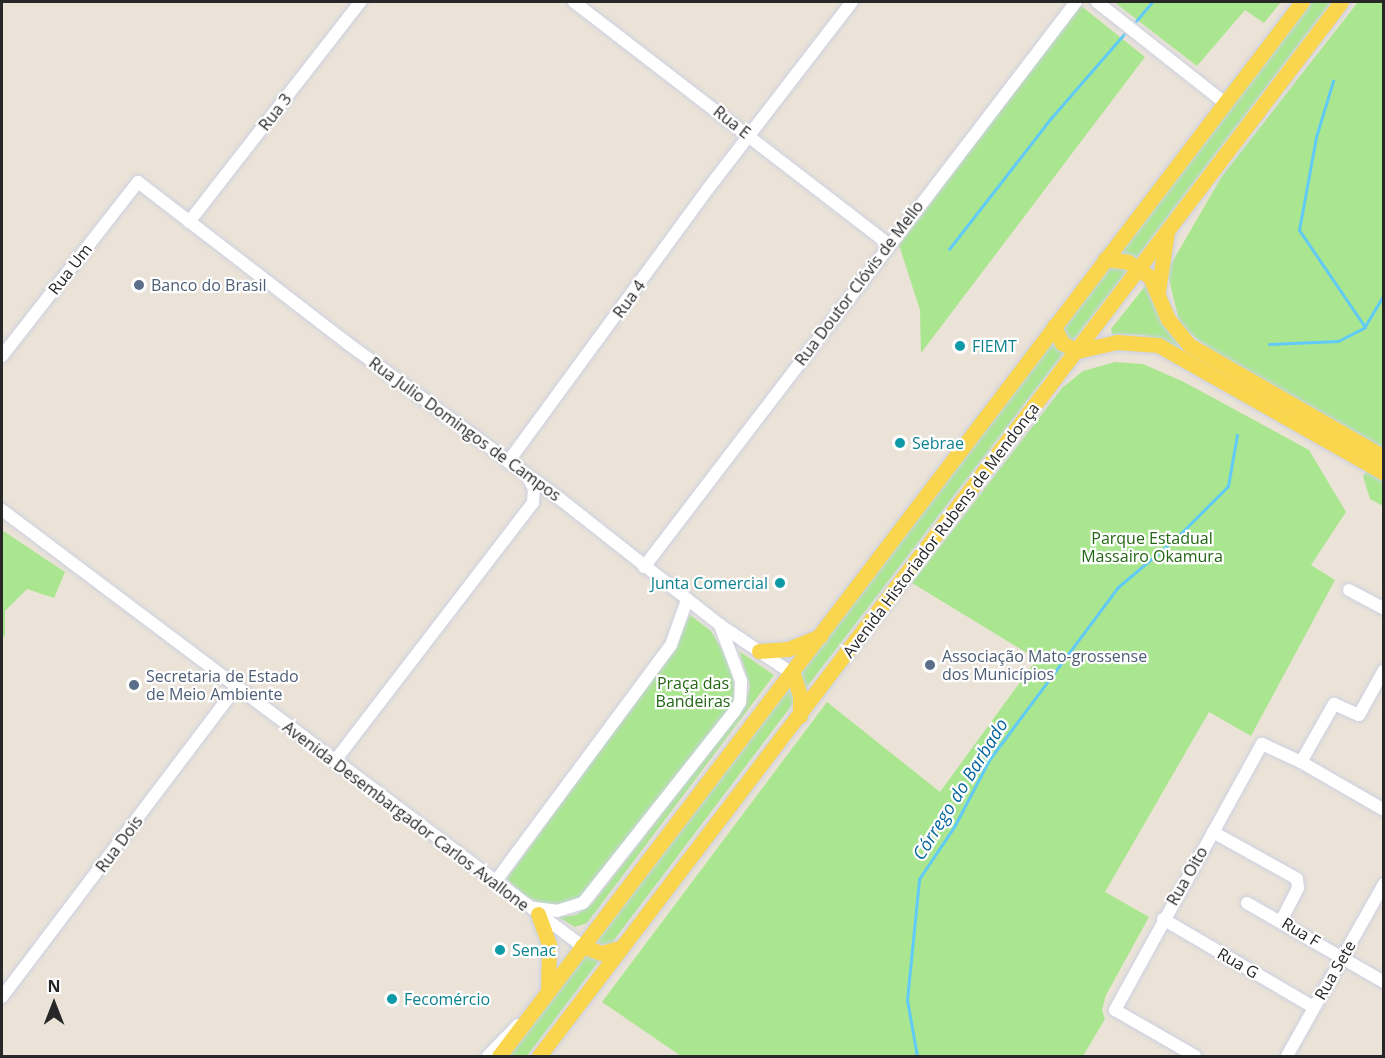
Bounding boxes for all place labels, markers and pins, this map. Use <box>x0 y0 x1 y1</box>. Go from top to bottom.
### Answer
place label: Banco do Brasil <box>151 275 267 295</box>
marker: Banco do Brasil <box>132 278 146 292</box>
place label: FIEMT <box>972 336 1017 356</box>
marker: FIEMT <box>953 339 967 353</box>
place label: Sebrae <box>912 433 964 453</box>
marker: Sebrae <box>893 436 907 450</box>
place label: Junta Comercial <box>651 573 768 593</box>
marker: Junta Comercial <box>773 576 787 590</box>
place label: Associação Mato-grossense dos Municípios <box>942 646 1147 684</box>
marker: Associação Mato-grossense dos Municípios <box>923 658 937 672</box>
place label: Secretaria de Estado de Meio Ambiente <box>146 666 299 704</box>
marker: Secretaria de Estado de Meio Ambiente <box>127 678 141 692</box>
place label: Senac <box>512 940 556 960</box>
marker: Senac <box>493 943 507 957</box>
place label: Fecomércio <box>404 989 490 1009</box>
marker: Fecomércio <box>385 992 399 1006</box>

